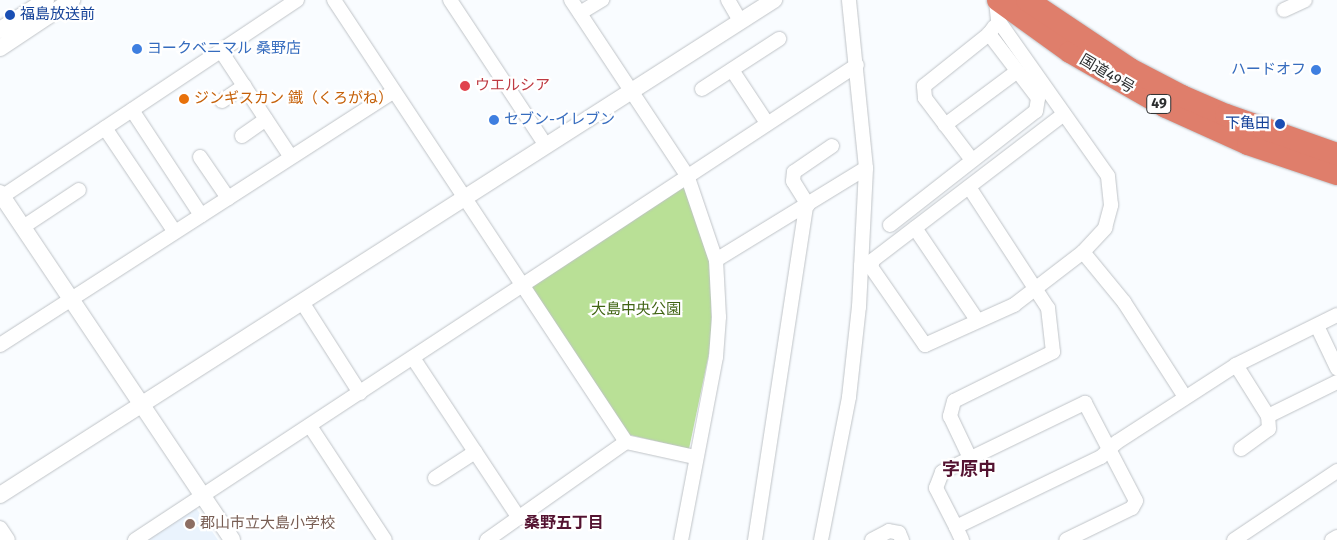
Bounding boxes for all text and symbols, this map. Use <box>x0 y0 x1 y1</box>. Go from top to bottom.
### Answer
place label: 福島放送前 <box>20 6 95 24</box>
marker: 福島放送前 <box>4 9 16 21</box>
place label: ヨークベニマル 桑野店 <box>147 40 301 58</box>
marker: ヨークベニマル 桑野店 <box>131 43 143 55</box>
street label: 国道49号 <box>1076 51 1138 97</box>
place label: ハードオフ <box>1231 61 1306 79</box>
marker: ハードオフ <box>1310 64 1322 76</box>
place label: ウエルシア <box>475 77 550 95</box>
marker: ウエルシア <box>459 80 471 92</box>
place label: ジンギスカン 鐡（くろがね） <box>194 90 393 108</box>
road number: 49 <box>1145 92 1173 116</box>
marker: ジンギスカン 鐡（くろがね） <box>178 93 190 105</box>
place label: セブン-イレブン <box>504 111 615 129</box>
marker: セブン-イレブン <box>488 114 500 126</box>
place label: 下亀田 <box>1225 115 1270 133</box>
marker: 下亀田 <box>1274 118 1286 130</box>
park label: 大島中央公園 <box>591 301 681 319</box>
district label: 字原中 <box>942 458 996 480</box>
district label: 桑野五丁目 <box>524 513 604 533</box>
place label: 郡山市立大島小学校 <box>200 515 335 533</box>
marker: 郡山市立大島小学校 <box>184 518 196 530</box>

